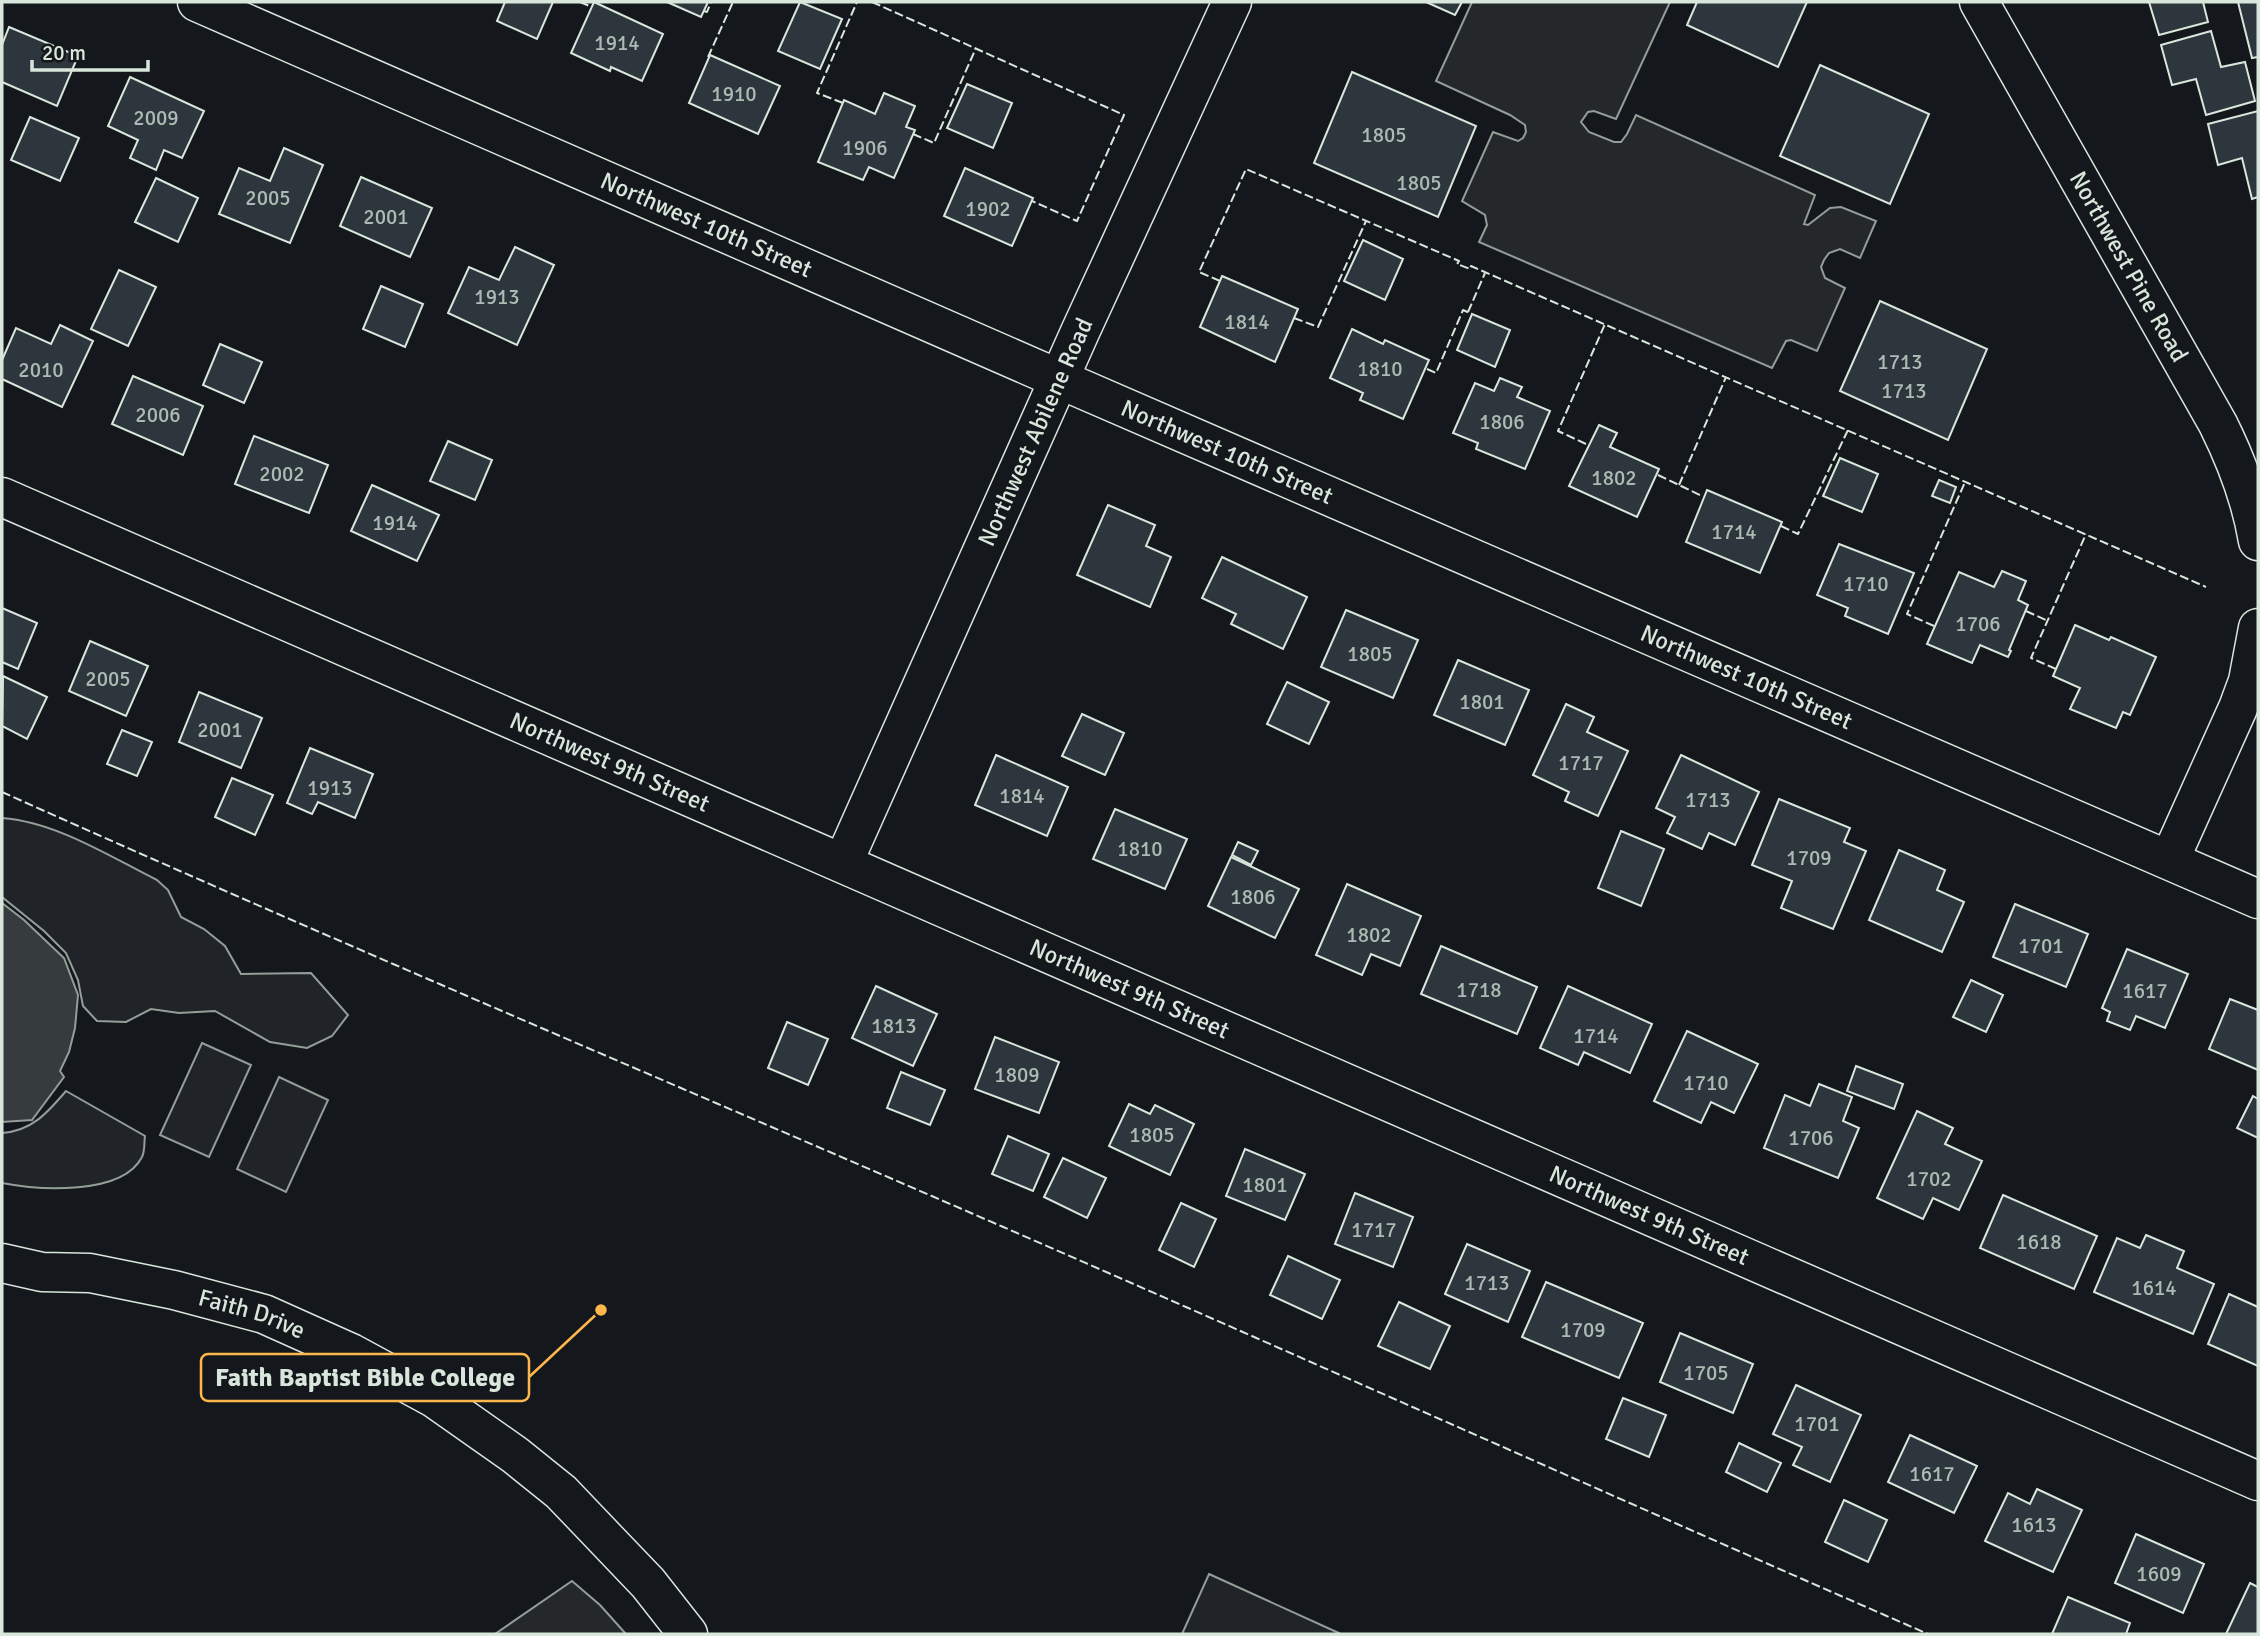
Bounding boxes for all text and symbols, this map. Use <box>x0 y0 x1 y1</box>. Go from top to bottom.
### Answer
scale bar <box>32 28 147 72</box>
house number: 1914 <box>594 30 640 56</box>
text: 20 m <box>42 40 86 66</box>
house number: 1910 <box>711 81 757 107</box>
house number: 2009 <box>133 105 179 131</box>
house number: 1805 <box>1361 122 1407 148</box>
house number: 1906 <box>842 135 888 161</box>
street label: Northwest 10th Street <box>596 165 817 284</box>
street label: Northwest Pine Road <box>2063 166 2195 367</box>
house number: 1805 <box>1396 170 1442 196</box>
house number: 2005 <box>245 185 291 211</box>
house number: 1902 <box>965 196 1011 222</box>
house number: 2001 <box>363 204 409 230</box>
house number: 1913 <box>474 284 520 310</box>
house number: 1814 <box>1224 309 1270 335</box>
street label: Northwest Abilene Road <box>971 313 1099 551</box>
house number: 1713 <box>1877 349 1923 375</box>
house number: 1810 <box>1357 356 1403 382</box>
house number: 2010 <box>18 357 64 383</box>
house number: 1713 <box>1881 378 1927 404</box>
street label: Northwest 10th Street <box>1117 393 1338 511</box>
house number: 2006 <box>135 402 181 428</box>
house number: 1806 <box>1479 409 1525 435</box>
house number: 2002 <box>259 461 305 487</box>
house number: 1802 <box>1591 465 1637 491</box>
house number: 1914 <box>372 510 418 536</box>
house number: 1714 <box>1711 519 1757 545</box>
house number: 1710 <box>1843 571 1889 597</box>
house number: 1706 <box>1955 611 2001 637</box>
street label: Northwest 10th Street <box>1636 618 1857 736</box>
house number: 1805 <box>1347 641 1393 667</box>
house number: 2005 <box>85 666 131 692</box>
house number: 1801 <box>1459 689 1505 715</box>
street label: Northwest 9th Street <box>505 705 714 819</box>
house number: 2001 <box>197 717 243 743</box>
house number: 1717 <box>1558 750 1604 776</box>
house number: 1913 <box>307 775 353 801</box>
house number: 1814 <box>999 783 1045 809</box>
house number: 1713 <box>1685 787 1731 813</box>
house number: 1810 <box>1117 836 1163 862</box>
house number: 1709 <box>1786 845 1832 871</box>
house number: 1806 <box>1230 884 1276 910</box>
house number: 1802 <box>1346 922 1392 948</box>
street label: Northwest 9th Street <box>1025 932 1234 1045</box>
house number: 1701 <box>2018 933 2064 959</box>
house number: 1718 <box>1456 977 1502 1003</box>
house number: 1617 <box>2122 978 2168 1004</box>
house number: 1813 <box>871 1013 917 1039</box>
house number: 1714 <box>1573 1023 1619 1049</box>
house number: 1809 <box>994 1062 1040 1088</box>
house number: 1710 <box>1683 1070 1729 1096</box>
house number: 1805 <box>1129 1122 1175 1148</box>
house number: 1706 <box>1788 1125 1834 1151</box>
street label: Northwest 9th Street <box>1545 1159 1754 1272</box>
house number: 1702 <box>1906 1166 1952 1192</box>
house number: 1801 <box>1242 1172 1288 1198</box>
house number: 1717 <box>1351 1217 1397 1243</box>
house number: 1618 <box>2016 1229 2062 1255</box>
house number: 1713 <box>1464 1270 1510 1296</box>
house number: 1614 <box>2131 1275 2177 1301</box>
street label: Faith Drive <box>195 1282 310 1345</box>
house number: 1709 <box>1560 1317 1606 1343</box>
callout: Faith Baptist Bible College <box>201 1354 529 1401</box>
house number: 1705 <box>1683 1360 1729 1386</box>
text: Faith Baptist Bible College <box>215 1362 515 1394</box>
house number: 1701 <box>1794 1411 1840 1437</box>
house number: 1617 <box>1909 1461 1955 1487</box>
house number: 1613 <box>2011 1512 2057 1538</box>
house number: 1609 <box>2136 1561 2182 1587</box>

